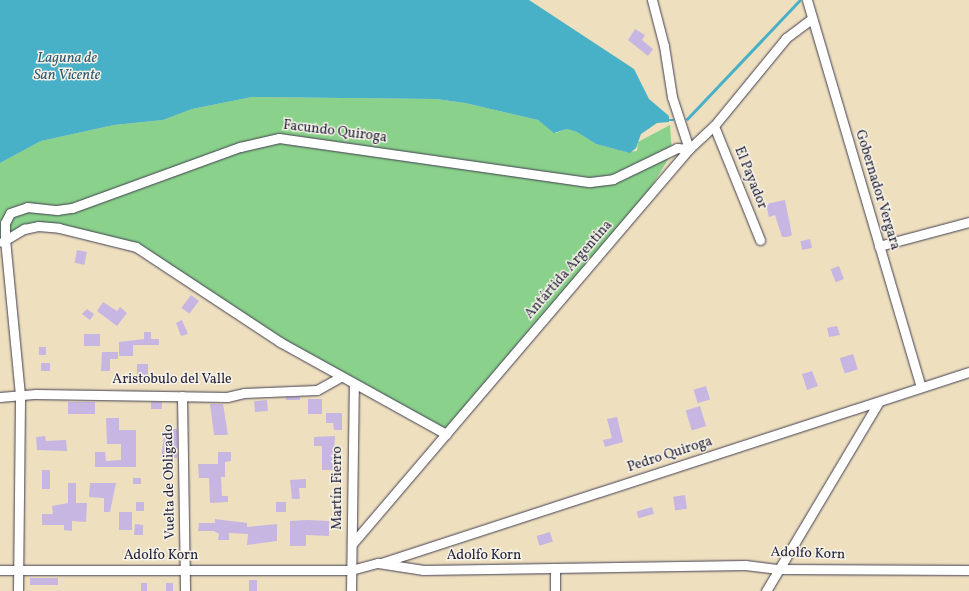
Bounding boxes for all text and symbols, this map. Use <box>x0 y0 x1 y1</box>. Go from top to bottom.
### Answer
water label: Laguna de San Vicente <box>34 49 100 84</box>
street label: Facundo Quiroga <box>282 117 388 147</box>
street label: Gobernador Vergara <box>851 128 903 252</box>
street label: El Payador <box>730 144 770 212</box>
street label: Antártida Argentina <box>522 217 616 323</box>
street label: Aristobulo del Valle <box>112 372 232 388</box>
street label: Vuelta de Obligado <box>161 424 179 540</box>
street label: Pedro Quiroga <box>625 433 715 477</box>
street label: Martín Fierro <box>330 446 346 530</box>
street label: Adolfo Korn <box>770 544 846 564</box>
street label: Adolfo Korn <box>124 548 198 564</box>
street label: Adolfo Korn <box>447 548 521 564</box>

